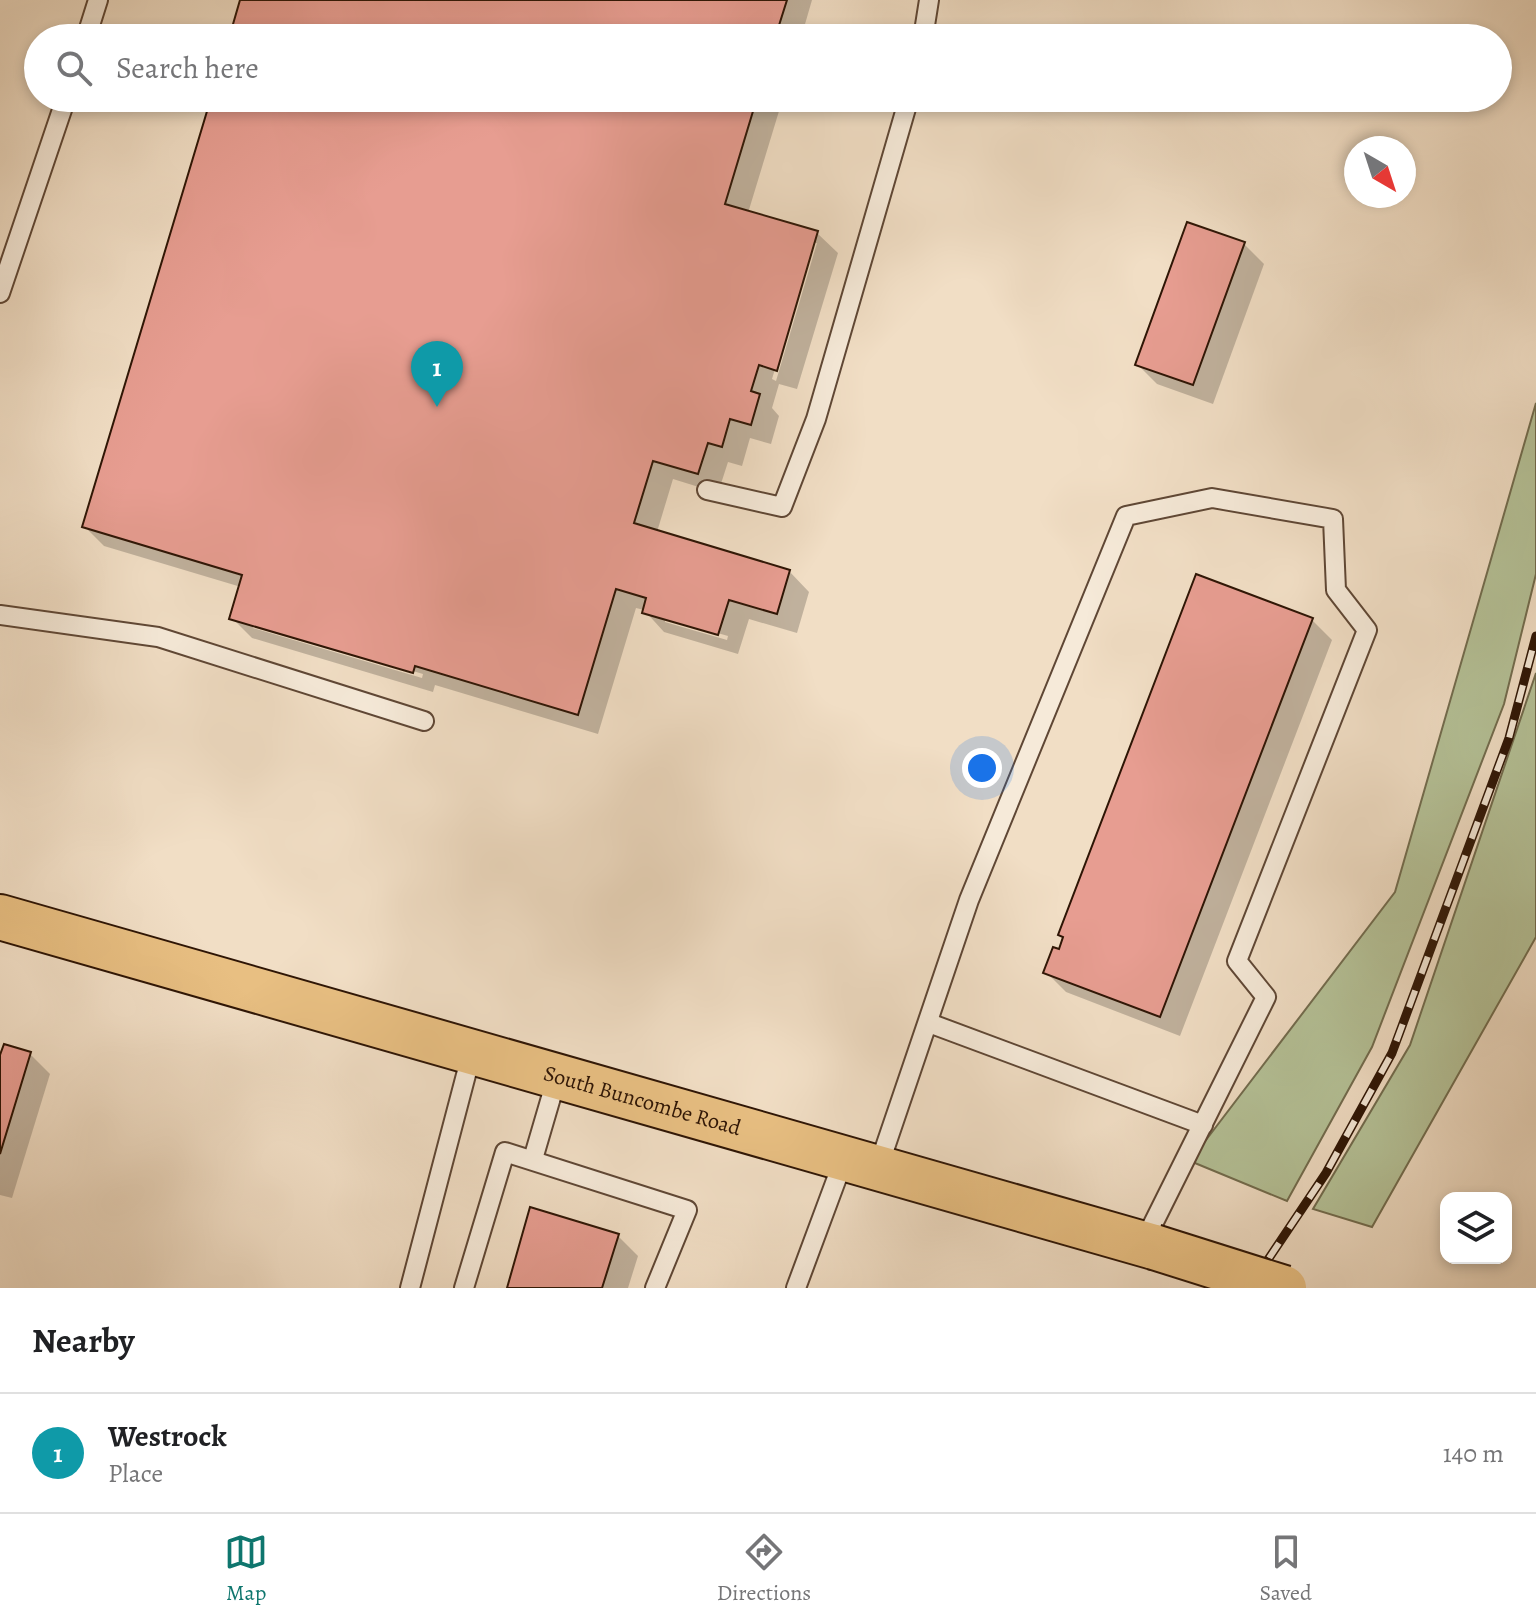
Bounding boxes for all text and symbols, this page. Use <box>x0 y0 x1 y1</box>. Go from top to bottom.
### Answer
search box <box>24 24 1512 112</box>
icon: search <box>52 46 96 90</box>
text: Search here <box>116 48 259 88</box>
north arrow <box>1344 136 1416 208</box>
pin: 1 <box>411 341 463 407</box>
your location <box>962 748 1002 788</box>
street label: South Buncombe Road <box>540 1058 745 1143</box>
map controls <box>1440 1192 1512 1264</box>
button: layers <box>1440 1192 1512 1264</box>
text: Nearby <box>32 1317 135 1364</box>
text: Westrock <box>108 1416 227 1456</box>
text: 1 <box>53 1436 63 1471</box>
text: 140 m <box>1443 1436 1504 1471</box>
text: Place <box>108 1456 163 1491</box>
tab: Map <box>224 1530 268 1608</box>
tab: Directions <box>717 1530 811 1608</box>
tab: Saved <box>1260 1530 1312 1608</box>

